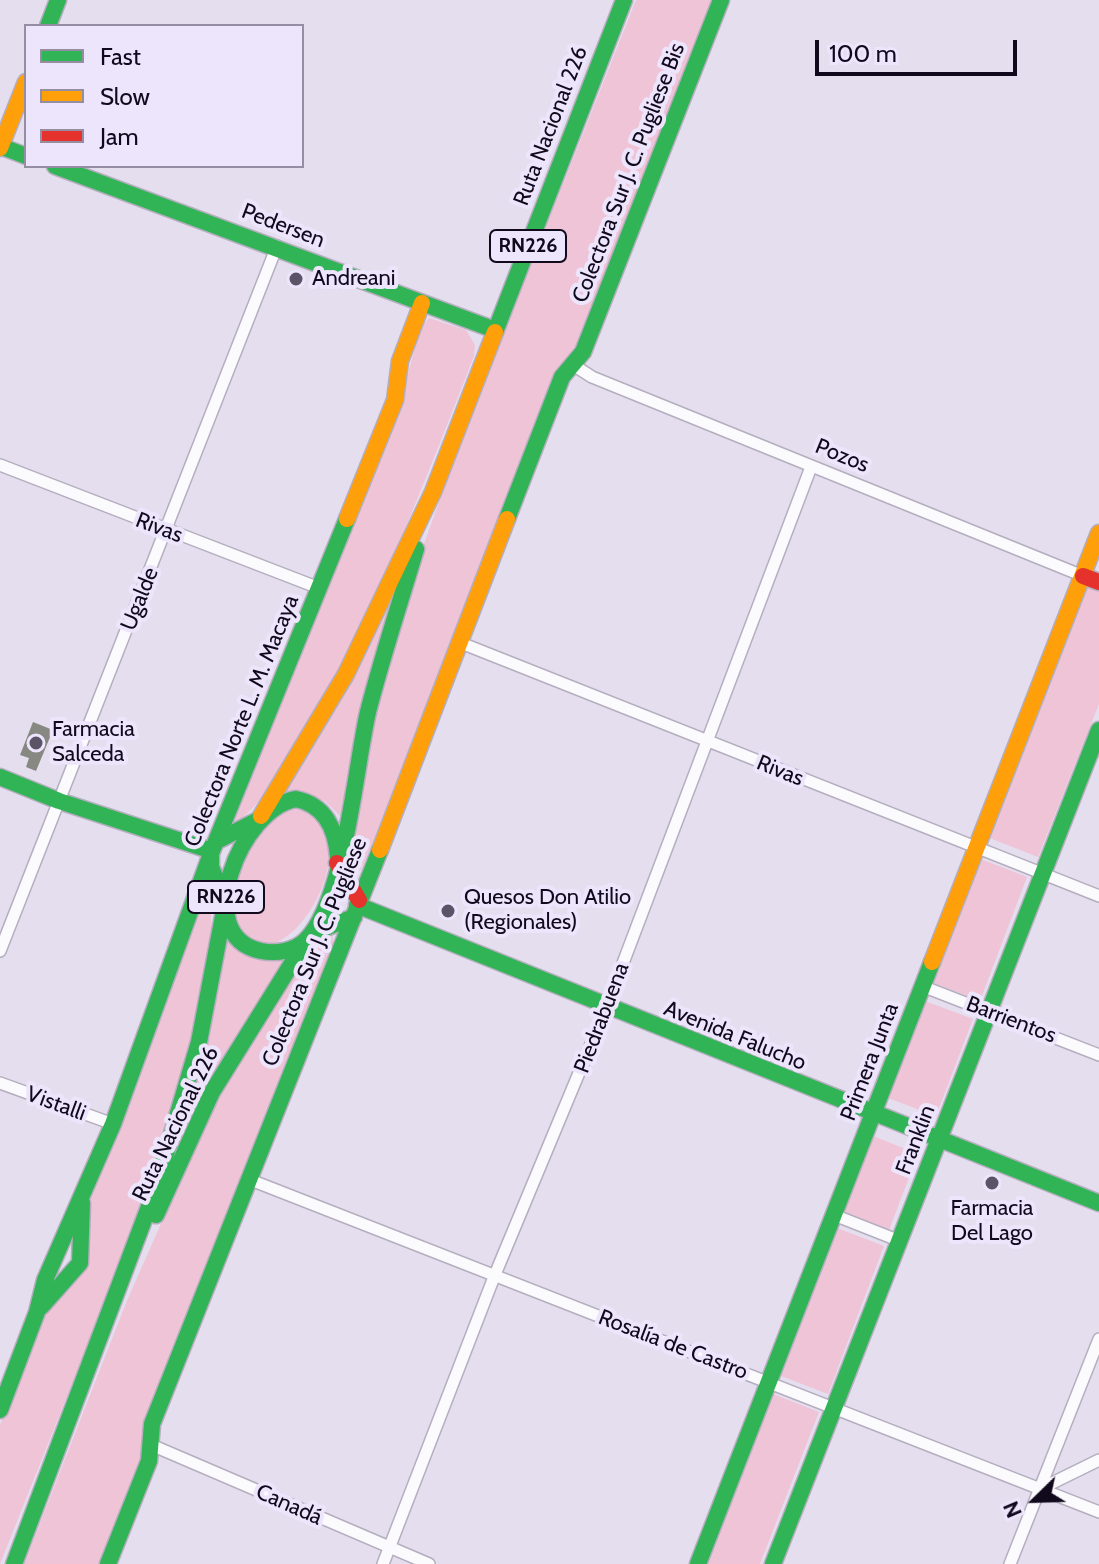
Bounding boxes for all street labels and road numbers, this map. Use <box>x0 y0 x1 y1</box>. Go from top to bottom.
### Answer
street label: Colectora Sur J. C. Pugliese Bis <box>567 39 691 307</box>
street label: Ruta Nacional 226 <box>508 43 594 209</box>
street label: Pedersen <box>238 198 328 254</box>
road number: RN226 <box>490 230 566 262</box>
street label: Pozos <box>811 433 873 479</box>
street label: Rivas <box>132 507 186 549</box>
street label: Ugalde <box>115 564 165 634</box>
street label: Colectora Norte L. M. Macaya <box>179 591 305 851</box>
street label: Rivas <box>753 750 807 792</box>
street label: Colectora Sur J. C. Pugliese <box>257 834 373 1070</box>
road number: RN226 <box>188 881 264 913</box>
street label: Piedrabuena <box>569 959 635 1077</box>
street label: Barrientos <box>962 991 1060 1049</box>
street label: Avenida Falucho <box>660 995 810 1077</box>
street label: Primera Junta <box>835 999 905 1125</box>
street label: Ruta Nacional 226 <box>127 1042 225 1206</box>
street label: Vistalli <box>23 1081 89 1127</box>
street label: Franklin <box>891 1102 941 1178</box>
street label: Rosalía de Castro <box>595 1304 751 1386</box>
street label: Canadá <box>252 1479 326 1531</box>

